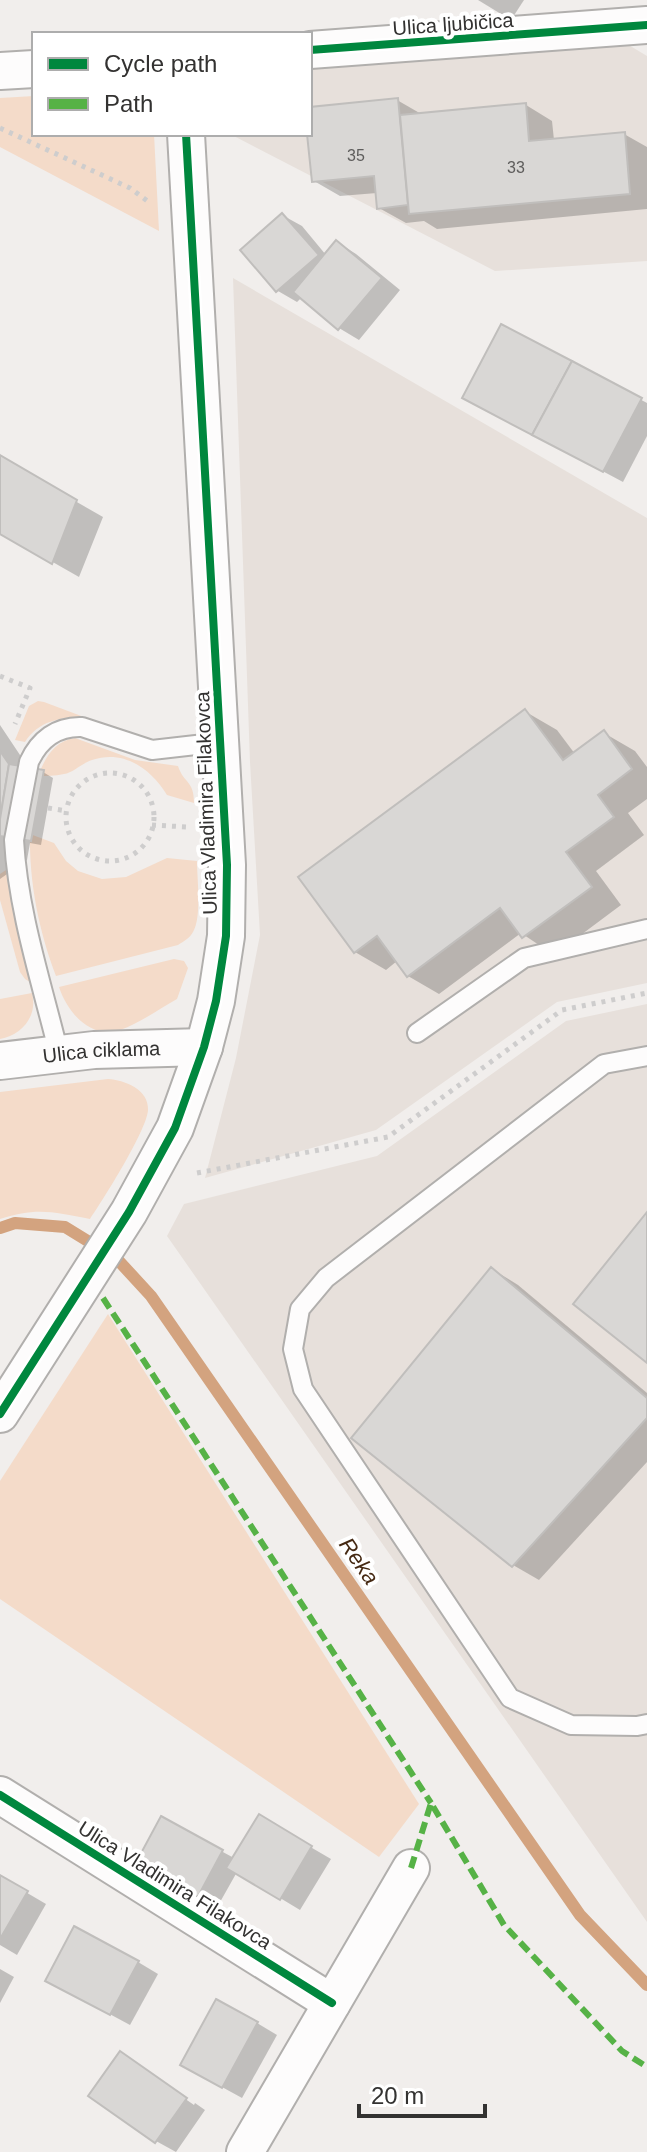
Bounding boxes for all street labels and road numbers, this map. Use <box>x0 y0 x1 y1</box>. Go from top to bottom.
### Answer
street label: Ulica ljubičica <box>392 9 515 39</box>
street label: Ulica Vladimira Filakovca <box>191 690 221 915</box>
street label: Ulica ciklama <box>41 1037 161 1067</box>
street label: Ulica Vladimira Filakovca <box>74 1816 276 1954</box>

